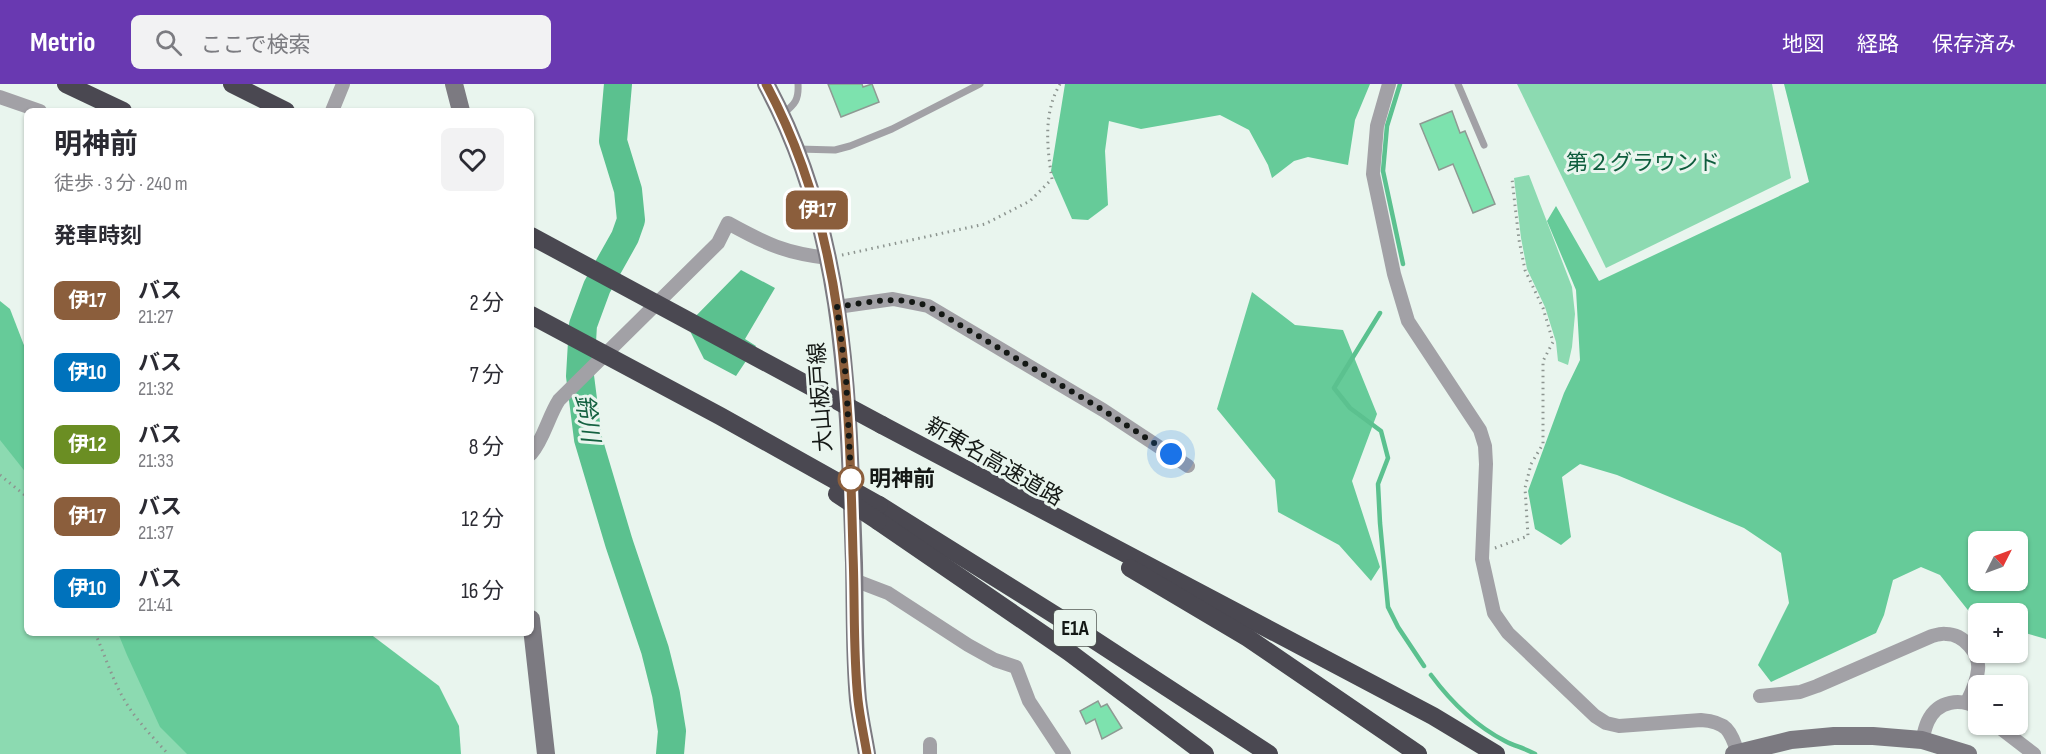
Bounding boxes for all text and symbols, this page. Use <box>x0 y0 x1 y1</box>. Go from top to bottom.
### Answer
search box <box>131 15 551 69</box>
text: Metrio <box>30 26 95 59</box>
icon: search <box>152 26 185 59</box>
text: ここで検索 <box>200 32 310 59</box>
text: 地図 <box>1782 32 1824 57</box>
text: 経路 <box>1857 32 1899 57</box>
text: 保存済み <box>1932 32 2016 57</box>
text: 明神前 <box>54 128 138 161</box>
button: heart <box>441 128 504 191</box>
park label: 第２グラウンド <box>1566 150 1720 177</box>
text: 徒歩 · 3 分 · 240 m <box>54 172 188 196</box>
line badge: 伊17 <box>782 190 852 230</box>
text: 伊17 <box>798 198 836 223</box>
text: 発車時刻 <box>54 223 142 250</box>
text: バス <box>138 278 182 305</box>
text: 伊17 <box>68 288 106 313</box>
text: 2 分 <box>469 290 504 317</box>
text: 21:27 <box>138 305 173 329</box>
street label: 大山板戸線 <box>804 341 838 453</box>
text: バス <box>138 350 182 377</box>
text: 伊10 <box>67 360 107 385</box>
text: 7 分 <box>470 362 504 389</box>
text: 21:32 <box>138 377 174 401</box>
water label: 鈴川 <box>569 392 606 447</box>
street label: 新東名高速道路 <box>921 412 1067 512</box>
text: バス <box>138 422 182 449</box>
text: 伊12 <box>68 432 106 457</box>
text: 8 分 <box>469 434 504 461</box>
your location <box>1156 439 1186 469</box>
text: 21:33 <box>138 449 174 473</box>
marker: 明神前 <box>838 466 864 492</box>
place label: 明神前 <box>869 466 935 493</box>
text: バス <box>138 494 182 521</box>
text: 伊17 <box>68 504 106 529</box>
text: 12 分 <box>461 506 504 533</box>
text: 21:37 <box>138 521 173 545</box>
north arrow <box>1968 531 2028 591</box>
map controls <box>1968 531 2028 735</box>
text: バス <box>138 566 182 593</box>
text: 伊10 <box>67 576 107 601</box>
text: 16 分 <box>461 578 504 605</box>
text: 21:41 <box>138 593 173 617</box>
button: + <box>1968 603 2028 663</box>
road number: E1A <box>1054 610 1096 646</box>
button: − <box>1968 675 2028 735</box>

